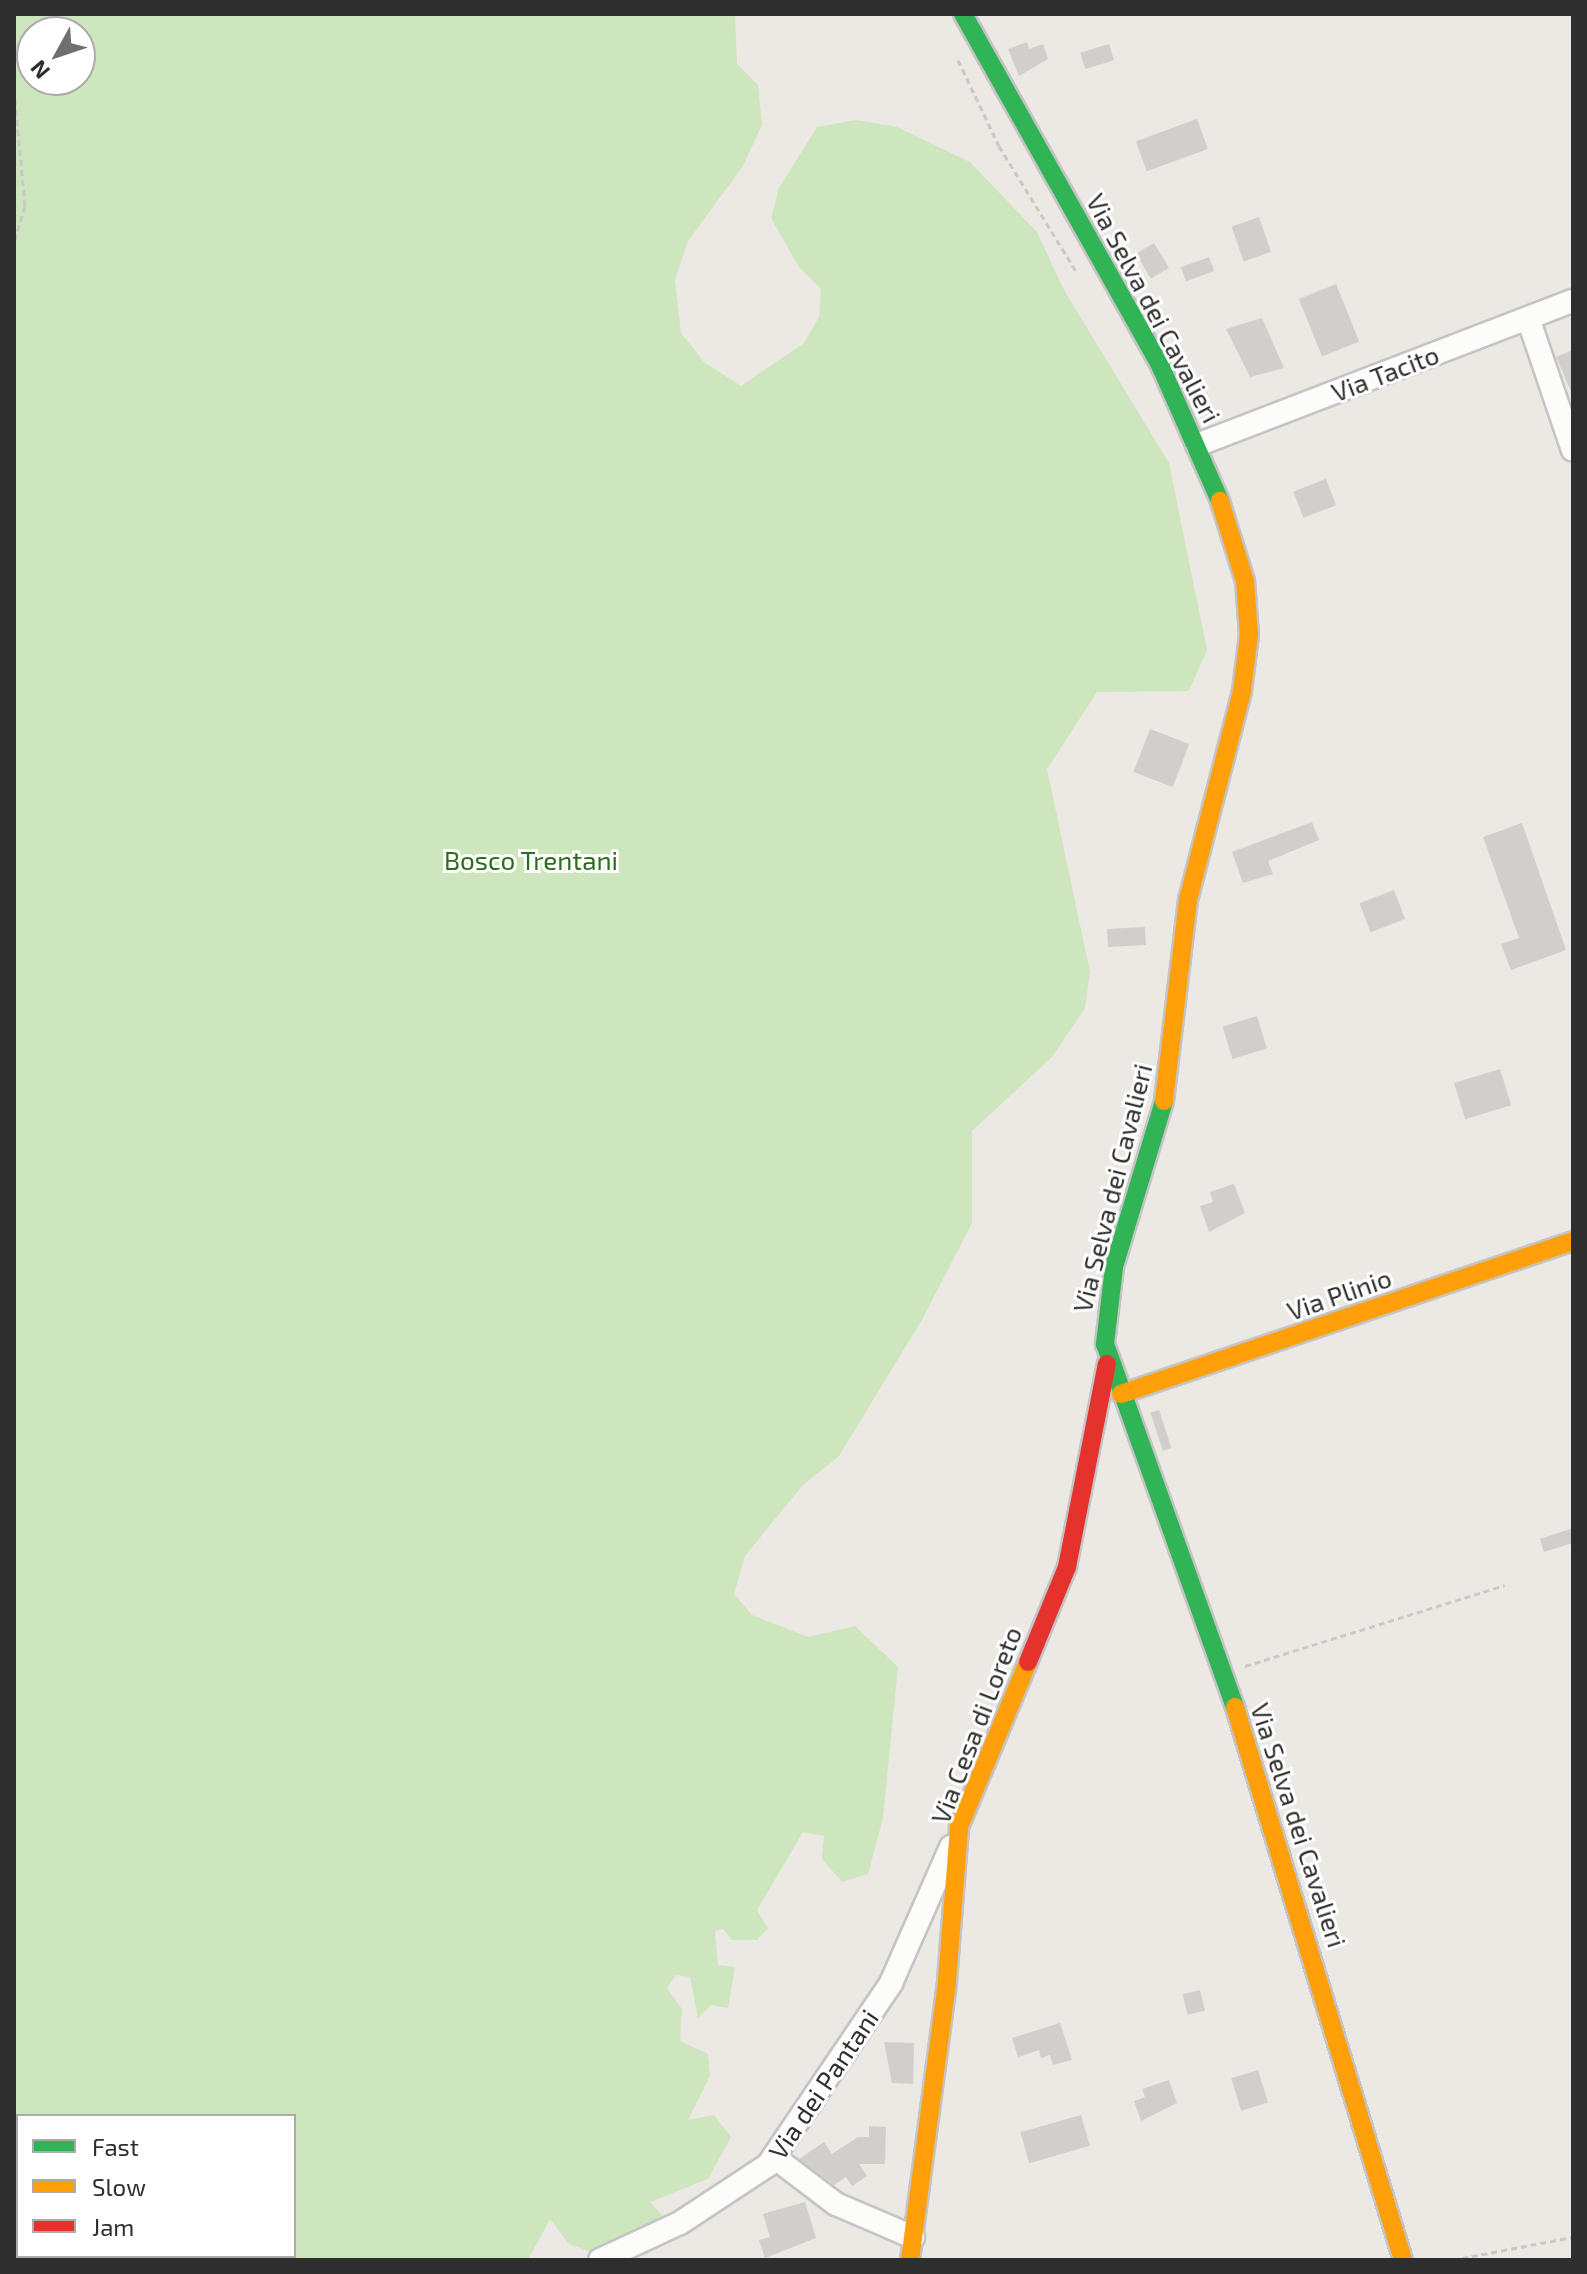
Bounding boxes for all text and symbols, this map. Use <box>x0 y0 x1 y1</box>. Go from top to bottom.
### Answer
north arrow <box>16 16 96 96</box>
text: N <box>24 56 54 85</box>
street label: Via Selva dei Cavalieri <box>1080 188 1228 428</box>
street label: Via Tacito <box>1327 338 1443 408</box>
park label: Bosco Trentani <box>444 844 618 876</box>
street label: Via Selva dei Cavalieri <box>1066 1061 1158 1315</box>
street label: Via Plinio <box>1283 1262 1395 1326</box>
street label: Via Cesa di Loreto <box>924 1622 1028 1828</box>
street label: Via Selva dei Cavalieri <box>1245 1699 1353 1951</box>
street label: Via dei Pantani <box>761 2003 885 2165</box>
legend <box>16 2114 296 2258</box>
text: Fast <box>92 2132 139 2161</box>
text: Slow <box>92 2172 146 2201</box>
text: Jam <box>92 2212 134 2241</box>

